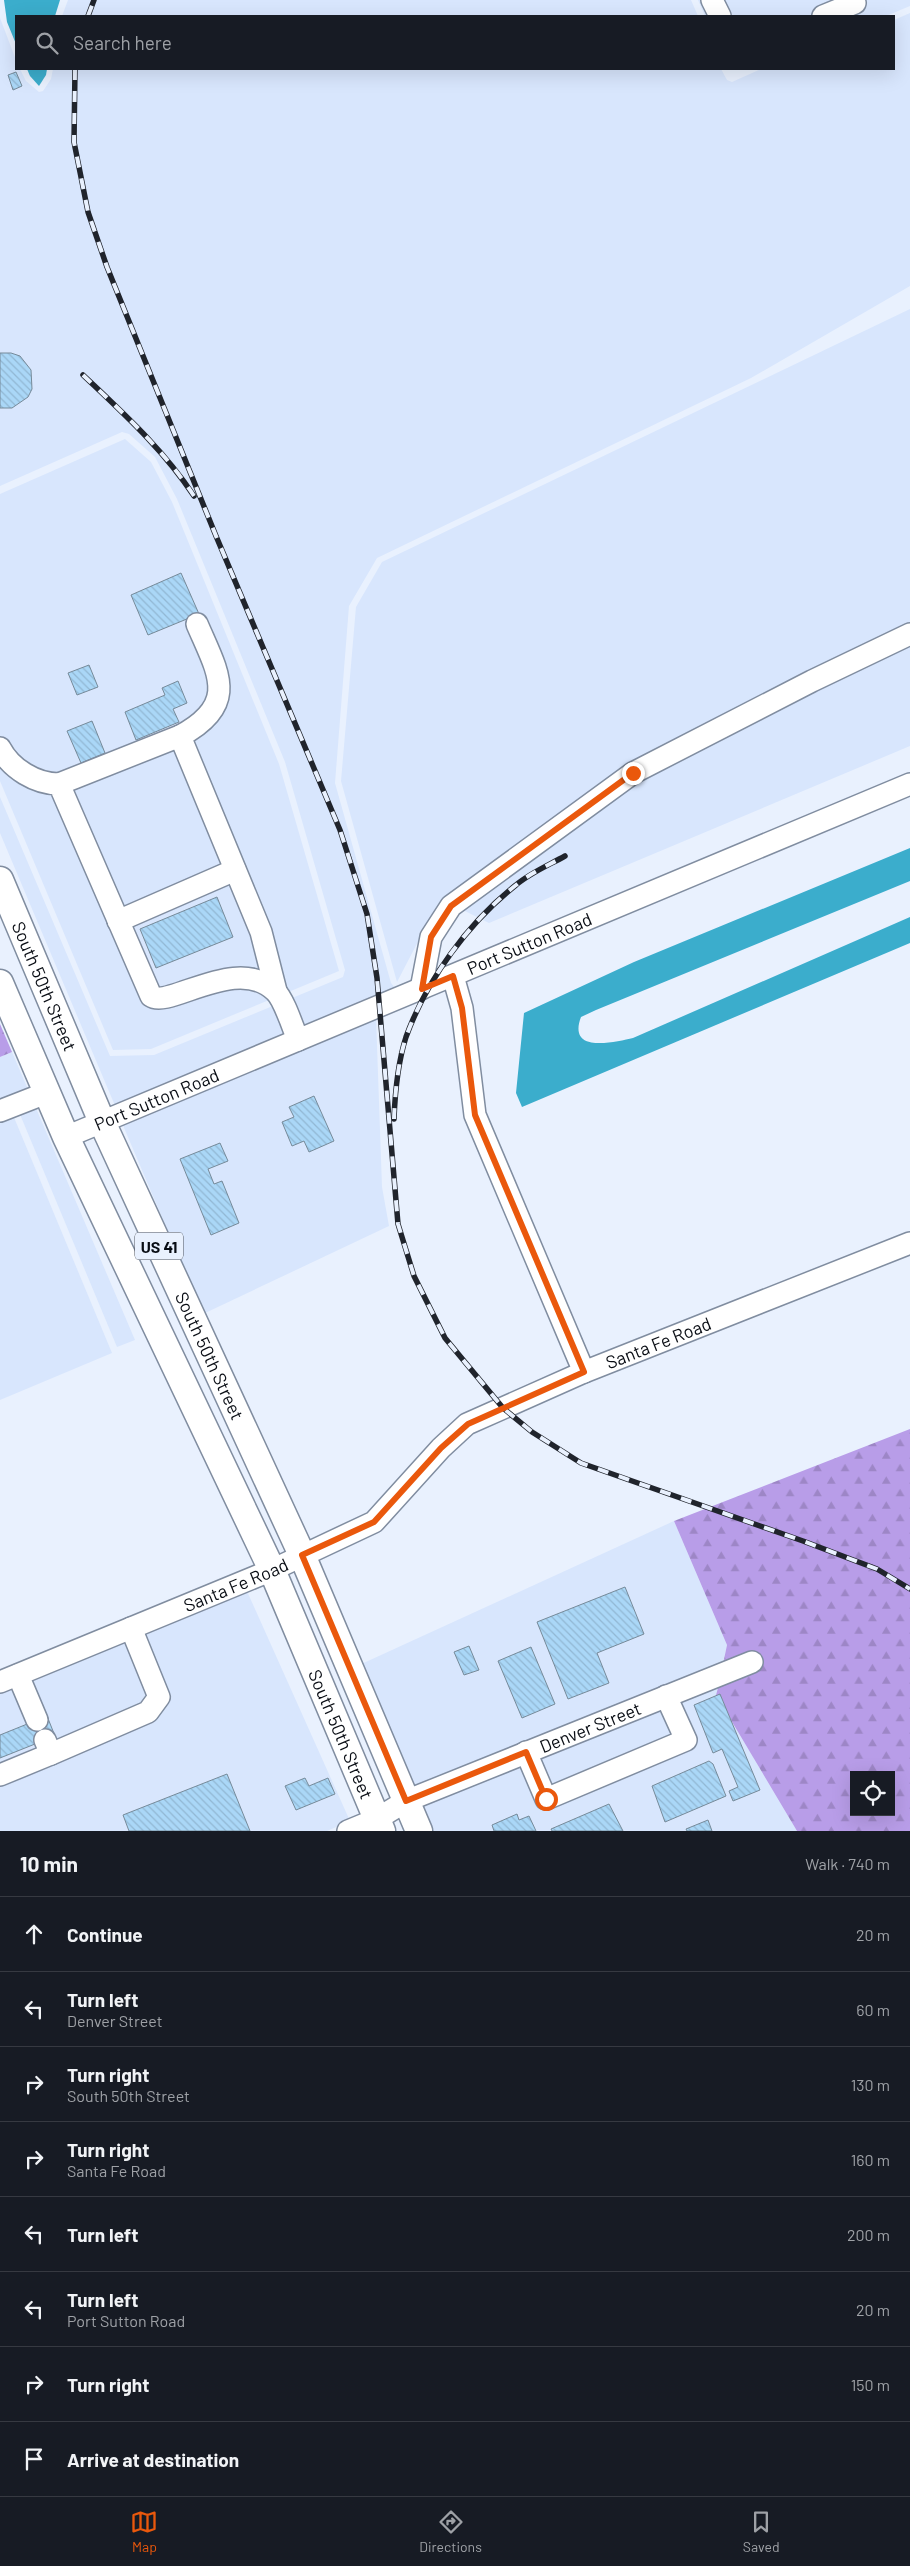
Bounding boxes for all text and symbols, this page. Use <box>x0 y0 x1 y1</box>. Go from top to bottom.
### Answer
search box <box>15 15 895 70</box>
icon: search <box>33 29 61 57</box>
text: Search here <box>73 31 172 54</box>
route end <box>622 762 645 785</box>
street label: Port Sutton Road <box>463 907 595 979</box>
street label: South 50th Street <box>8 918 82 1054</box>
street label: Port Sutton Road <box>91 1063 222 1135</box>
road number: US 41 <box>135 1232 183 1260</box>
street label: South 50th Street <box>171 1288 249 1423</box>
street label: Santa Fe Road <box>602 1312 714 1373</box>
street label: Santa Fe Road <box>180 1553 292 1616</box>
street label: South 50th Street <box>304 1666 378 1802</box>
street label: Denver Street <box>536 1697 644 1757</box>
map controls <box>850 1771 895 1816</box>
button: locate <box>850 1771 895 1816</box>
route start <box>535 1788 558 1811</box>
text: 10 min <box>20 1851 78 1876</box>
text: Walk · 740 m <box>805 1854 890 1873</box>
icon: ahead <box>20 1920 48 1948</box>
text: Continue <box>67 1923 143 1946</box>
text: 20 m <box>856 1925 890 1944</box>
text: Turn left <box>67 1988 138 2011</box>
icon: left <box>20 1995 48 2023</box>
text: 60 m <box>856 2000 890 2019</box>
text: Denver Street <box>67 2011 162 2030</box>
text: Turn right <box>67 2063 149 2086</box>
icon: right <box>20 2070 48 2098</box>
text: 130 m <box>851 2075 890 2094</box>
text: South 50th Street <box>67 2086 190 2105</box>
text: Turn right <box>67 2138 149 2161</box>
icon: right <box>20 2145 48 2173</box>
text: 160 m <box>851 2150 890 2169</box>
text: Santa Fe Road <box>67 2161 166 2180</box>
icon: left <box>20 2220 48 2248</box>
text: Turn left <box>67 2223 138 2246</box>
text: 200 m <box>847 2225 890 2244</box>
text: Turn left <box>67 2288 138 2311</box>
icon: left <box>20 2295 48 2323</box>
text: 20 m <box>856 2300 890 2319</box>
text: Port Sutton Road <box>67 2311 185 2330</box>
icon: right <box>20 2370 48 2398</box>
text: Turn right <box>67 2373 149 2396</box>
text: 150 m <box>851 2375 890 2394</box>
icon: arrive <box>20 2445 48 2473</box>
text: Arrive at destination <box>67 2448 239 2471</box>
tab: Map <box>130 2508 158 2555</box>
tab: Directions <box>419 2508 482 2555</box>
tab: Saved <box>743 2508 780 2555</box>

